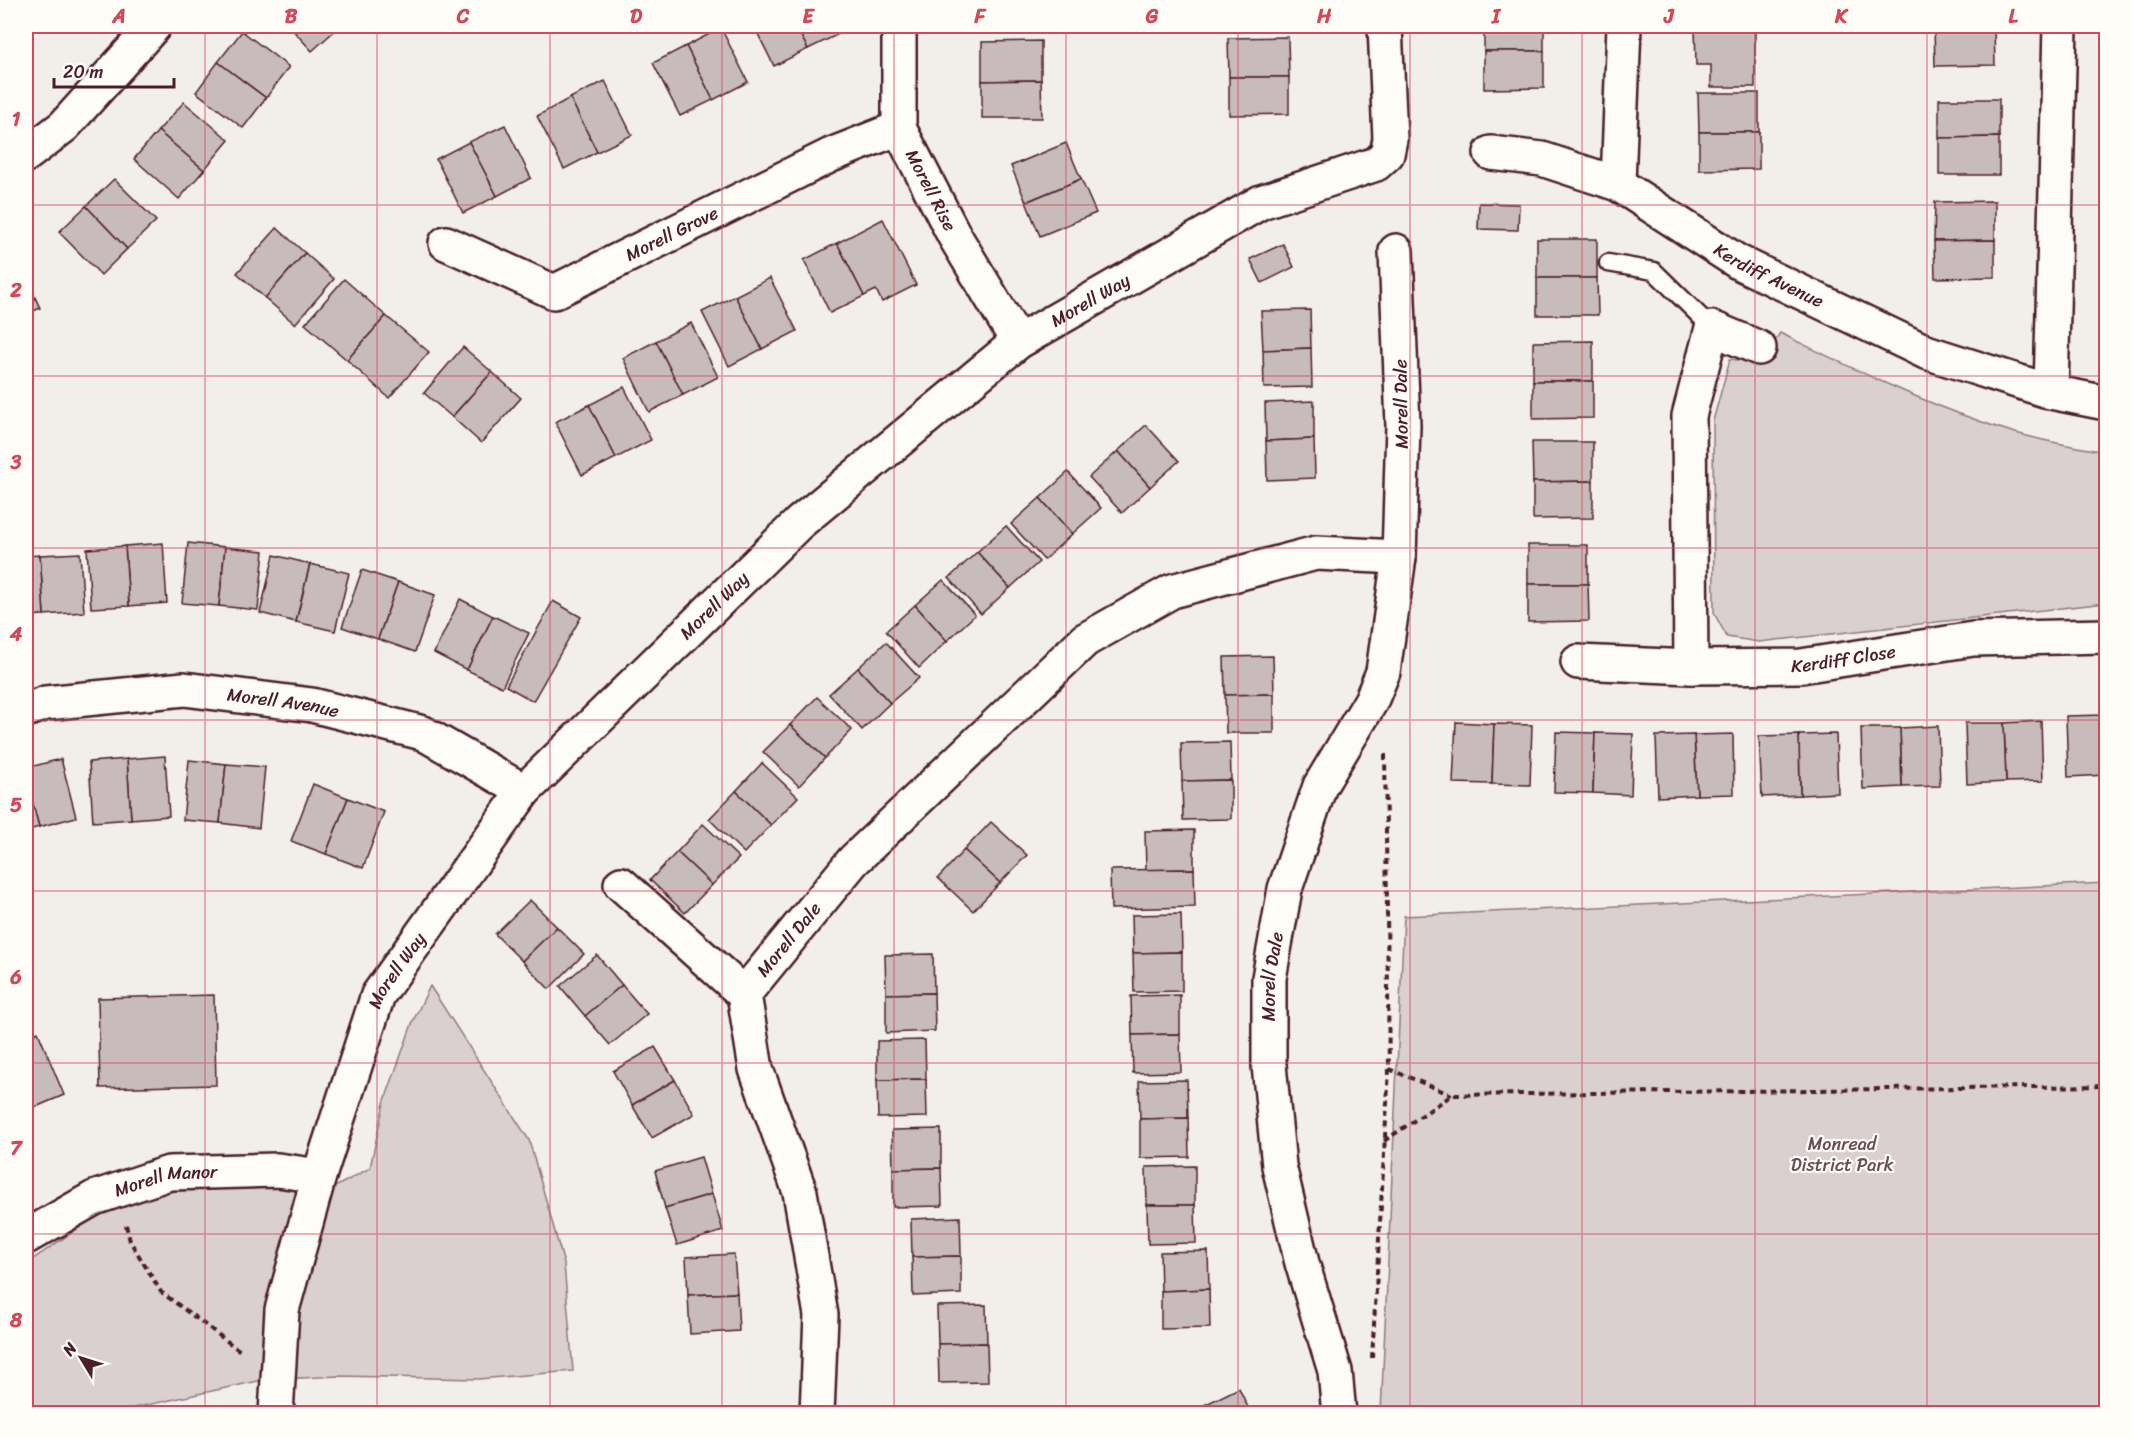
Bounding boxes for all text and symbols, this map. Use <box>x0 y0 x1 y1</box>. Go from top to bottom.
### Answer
text: A <box>111 0 126 34</box>
text: B <box>285 0 298 34</box>
text: C <box>456 0 470 34</box>
text: D <box>630 0 643 34</box>
text: E <box>802 0 815 34</box>
text: F <box>974 0 987 34</box>
text: G <box>1145 0 1159 34</box>
text: H <box>1316 0 1332 34</box>
text: I <box>1491 0 1502 34</box>
text: J <box>1663 0 1675 34</box>
text: K <box>1834 0 1849 34</box>
text: L <box>2008 0 2018 34</box>
scale bar <box>54 51 174 89</box>
text: 20 m <box>63 56 103 88</box>
text: 1 <box>12 102 21 137</box>
street label: Morell Rise <box>896 143 966 237</box>
street label: Morell Grove <box>620 197 724 270</box>
street label: Kerdiff Avenue <box>1707 234 1829 317</box>
street label: Morell Way <box>1044 264 1137 336</box>
text: 2 <box>9 273 22 308</box>
street label: Morell Dale <box>1384 359 1418 449</box>
text: 3 <box>10 445 22 480</box>
street label: Morell Way <box>672 563 757 648</box>
text: 4 <box>9 617 23 652</box>
street label: Kerdiff Close <box>1791 635 1898 682</box>
street label: Morell Avenue <box>225 679 343 727</box>
text: 5 <box>10 788 22 823</box>
street label: Morell Dale <box>748 895 830 984</box>
street label: Morell Way <box>359 925 435 1013</box>
street label: Morell Dale <box>1253 929 1293 1021</box>
text: 6 <box>9 960 22 995</box>
park label: Monread District Park <box>1791 1128 1894 1181</box>
text: 7 <box>10 1131 23 1166</box>
street label: Morell Manor <box>110 1156 219 1206</box>
text: 8 <box>9 1303 23 1338</box>
north arrow <box>51 1328 111 1388</box>
text: N <box>54 1335 85 1363</box>

